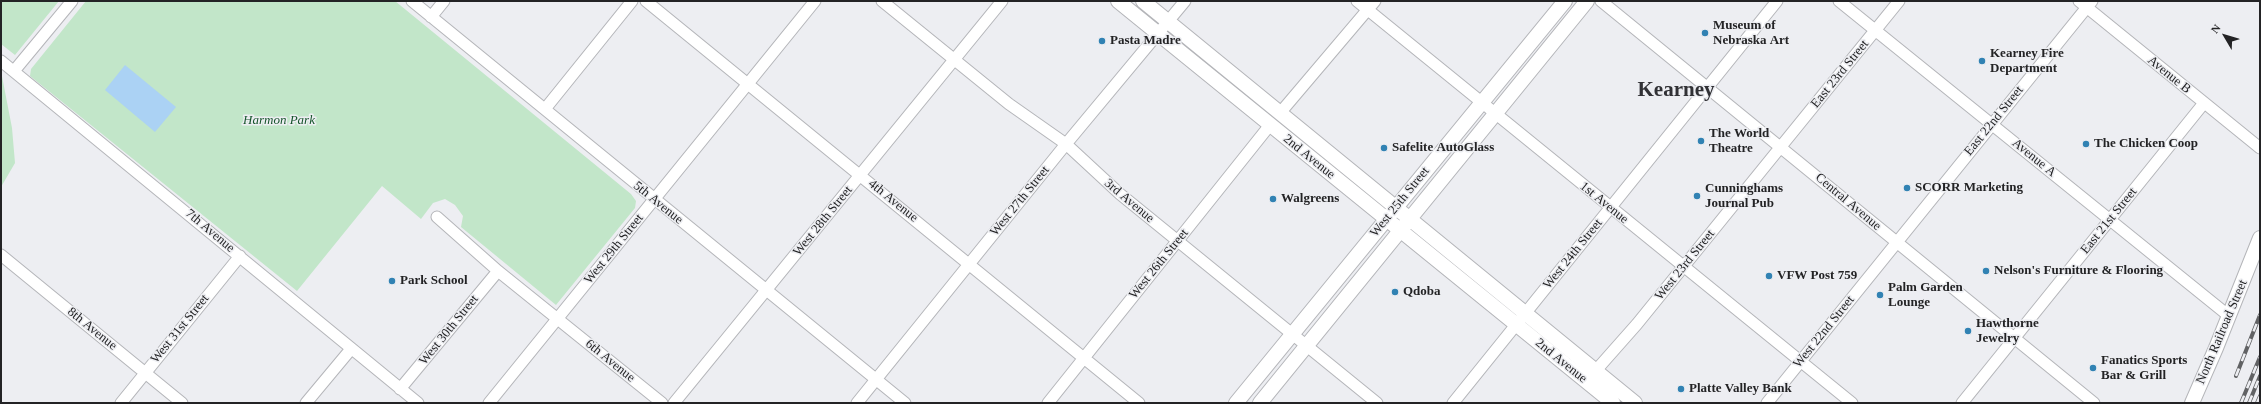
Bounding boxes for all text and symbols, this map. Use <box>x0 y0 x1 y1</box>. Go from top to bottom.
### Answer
north arrow <box>2205 16 2245 56</box>
place label: Museum of Nebraska Art <box>1713 18 1789 49</box>
text: N <box>2208 22 2223 35</box>
marker: Museum of Nebraska Art <box>1700 28 1710 38</box>
place label: Pasta Madre <box>1110 33 1181 49</box>
marker: Pasta Madre <box>1097 36 1107 46</box>
street label: East 23rd Street <box>1808 37 1872 111</box>
place label: Kearney Fire Department <box>1990 46 2064 77</box>
street label: Avenue B <box>2144 53 2194 97</box>
marker: Kearney Fire Department <box>1977 56 1987 66</box>
district label: Kearney <box>1638 78 1714 104</box>
street label: East 22nd Street <box>1961 83 2027 159</box>
park label: Harmon Park <box>243 113 315 129</box>
place label: The World Theatre <box>1709 126 1769 157</box>
street label: 2nd Avenue <box>1280 131 1338 183</box>
marker: The World Theatre <box>1696 136 1706 146</box>
street label: Avenue A <box>2009 136 2059 180</box>
place label: The Chicken Coop <box>2094 136 2198 152</box>
marker: The Chicken Coop <box>2081 139 2091 149</box>
place label: Safelite AutoGlass <box>1392 140 1494 156</box>
marker: Safelite AutoGlass <box>1379 143 1389 153</box>
street label: West 27th Street <box>987 163 1053 239</box>
street label: West 25th Street <box>1367 164 1433 240</box>
street label: Central Avenue <box>1812 170 1884 234</box>
street label: 4th Avenue <box>865 176 921 226</box>
street label: 3rd Avenue <box>1101 176 1157 226</box>
street label: 5th Avenue <box>630 178 686 228</box>
street label: 1st Avenue <box>1577 179 1631 227</box>
place label: SCORR Marketing <box>1915 180 2023 196</box>
place label: Cunninghams Journal Pub <box>1705 181 1783 212</box>
street label: West 28th Street <box>790 183 856 259</box>
marker: SCORR Marketing <box>1902 183 1912 193</box>
street label: East 21st Street <box>2077 185 2141 257</box>
place label: Walgreens <box>1281 191 1339 207</box>
marker: Cunninghams Journal Pub <box>1692 191 1702 201</box>
marker: Walgreens <box>1268 194 1278 204</box>
street label: 7th Avenue <box>182 206 238 256</box>
street label: West 29th Street <box>581 211 647 287</box>
street label: West 24th Street <box>1540 216 1606 292</box>
street label: West 26th Street <box>1126 226 1192 302</box>
street label: West 23rd Street <box>1652 227 1718 303</box>
place label: Nelson's Furniture & Flooring <box>1994 263 2163 279</box>
marker: Nelson's Furniture & Flooring <box>1981 266 1991 276</box>
place label: VFW Post 759 <box>1777 268 1857 284</box>
marker: VFW Post 759 <box>1764 271 1774 281</box>
place label: Park School <box>400 273 468 289</box>
marker: Park School <box>387 276 397 286</box>
street label: North Railroad Street <box>2193 277 2251 387</box>
place label: Palm Garden Lounge <box>1888 280 1963 311</box>
place label: Qdoba <box>1403 284 1441 300</box>
marker: Qdoba <box>1390 287 1400 297</box>
marker: Palm Garden Lounge <box>1875 290 1885 300</box>
street label: West 31st Street <box>147 291 213 367</box>
street label: West 30th Street <box>416 292 482 368</box>
street label: West 22nd Street <box>1790 293 1858 371</box>
street label: 8th Avenue <box>64 304 120 354</box>
place label: Hawthorne Jewelry <box>1976 316 2039 347</box>
marker: Hawthorne Jewelry <box>1963 326 1973 336</box>
street label: 2nd Avenue <box>1532 335 1590 387</box>
street label: 6th Avenue <box>582 336 638 386</box>
place label: Fanatics Sports Bar & Grill <box>2101 353 2187 384</box>
marker: Fanatics Sports Bar & Grill <box>2088 363 2098 373</box>
place label: Platte Valley Bank <box>1689 381 1792 397</box>
marker: Platte Valley Bank <box>1676 384 1686 394</box>

